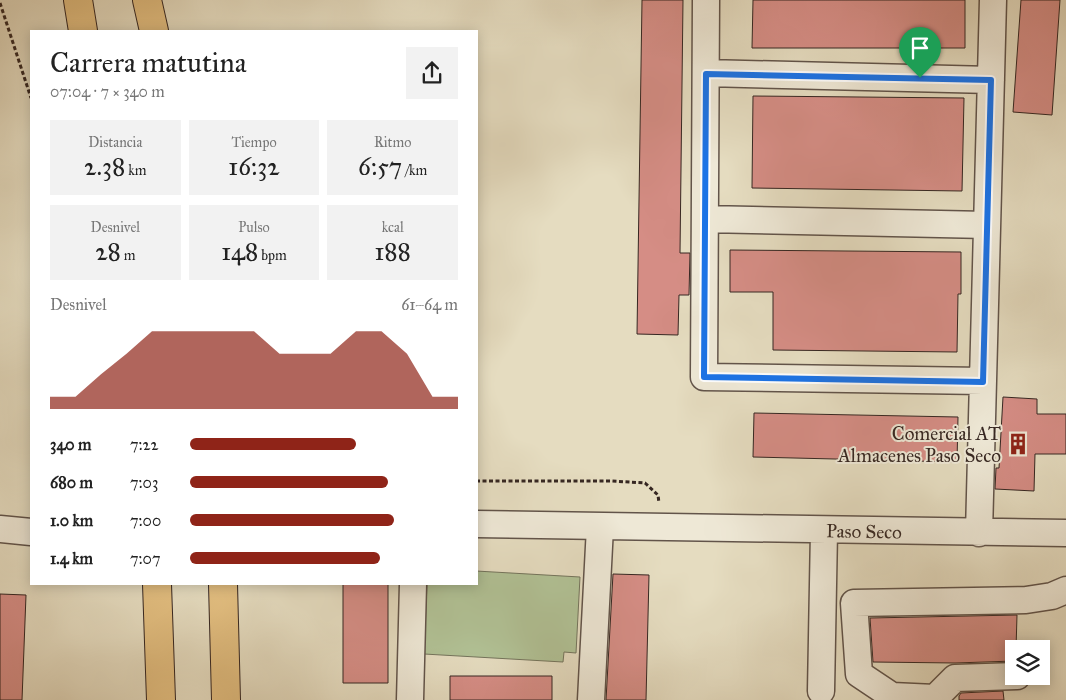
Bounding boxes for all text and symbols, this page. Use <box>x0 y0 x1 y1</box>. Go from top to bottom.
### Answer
pin <box>899 27 941 78</box>
icon: arrive <box>906 34 934 62</box>
text: Carrera matutina <box>50 45 247 80</box>
button: share <box>406 47 458 99</box>
text: 07:04 · 7 × 340 m <box>50 82 165 101</box>
text: Distancia <box>88 134 142 151</box>
text: Tiempo <box>231 134 277 151</box>
text: Ritmo <box>374 134 411 151</box>
text: 2.38 <box>84 151 125 182</box>
text: 16:32 <box>228 151 280 182</box>
text: 6:57 <box>358 151 402 182</box>
text: km <box>125 162 147 179</box>
text: /km <box>402 162 427 179</box>
text: Desnivel <box>91 219 140 236</box>
text: Pulso <box>238 219 270 236</box>
text: kcal <box>382 219 404 236</box>
text: 28 <box>95 236 121 267</box>
text: 148 <box>221 236 258 267</box>
text: 188 <box>374 236 411 267</box>
text: m <box>121 247 136 264</box>
text: bpm <box>258 247 287 264</box>
text: Desnivel <box>50 295 106 314</box>
text: 61–64 m <box>401 295 458 314</box>
place label: Comercial AT Almacenes Paso Seco <box>837 422 1001 467</box>
building icon: Comercial AT Almacenes Paso Seco <box>1005 431 1031 457</box>
text: 340 m <box>50 435 92 454</box>
text: 7:22 <box>130 435 158 454</box>
text: 680 m <box>50 473 93 492</box>
text: 7:03 <box>130 473 158 492</box>
text: 1.0 km <box>50 511 93 530</box>
text: 7:00 <box>130 511 161 530</box>
street label: Paso Seco <box>826 519 902 544</box>
text: 1.4 km <box>50 549 93 568</box>
text: 7:07 <box>130 549 160 568</box>
map controls <box>1005 640 1050 685</box>
button: layers <box>1005 640 1050 685</box>

